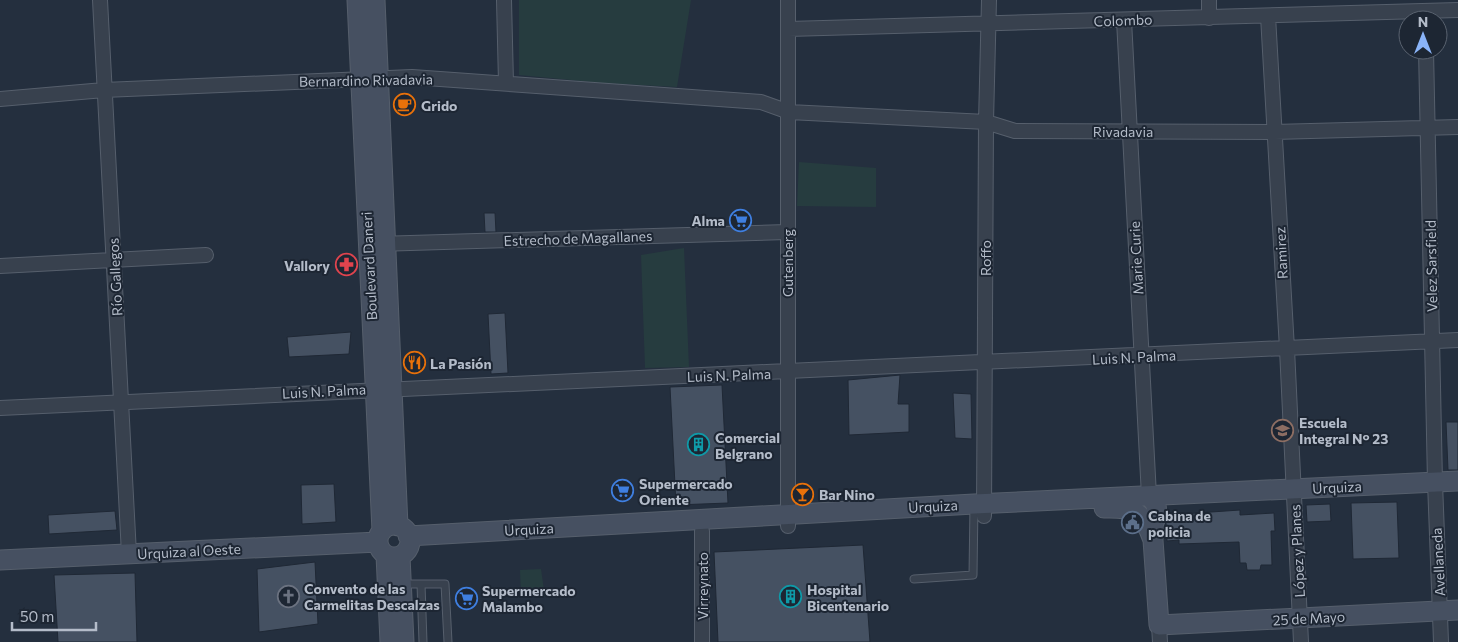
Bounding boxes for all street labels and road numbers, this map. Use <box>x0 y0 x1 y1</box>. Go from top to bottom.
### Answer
street label: Colombo <box>1093 10 1153 30</box>
street label: Bernardino Rivadavia <box>299 70 433 90</box>
street label: Rivadavia <box>1093 123 1153 140</box>
street label: Boulevard Daneri <box>358 211 380 321</box>
street label: Velez Sarsfield <box>1422 220 1440 312</box>
street label: Marie Curie <box>1126 221 1146 295</box>
street label: Ramirez <box>1271 226 1291 279</box>
street label: Estrecho de Magallanes <box>503 227 653 249</box>
street label: Gutenberg <box>779 229 796 297</box>
street label: Río Gallegos <box>104 238 126 316</box>
street label: Roffo <box>977 240 994 276</box>
street label: Luis N. Palma <box>1091 346 1177 368</box>
street label: Luis N. Palma <box>687 365 771 385</box>
street label: Luis N. Palma <box>281 380 367 402</box>
street label: Urquiza <box>1312 477 1362 497</box>
street label: Urquiza <box>908 496 958 516</box>
street label: López y Planes <box>1286 504 1308 598</box>
street label: Urquiza <box>504 519 554 539</box>
street label: Avellaneda <box>1428 527 1448 597</box>
street label: Urquiza al Oeste <box>137 540 241 562</box>
street label: Virreynato <box>694 552 711 620</box>
street label: 25 de Mayo <box>1272 608 1346 628</box>

